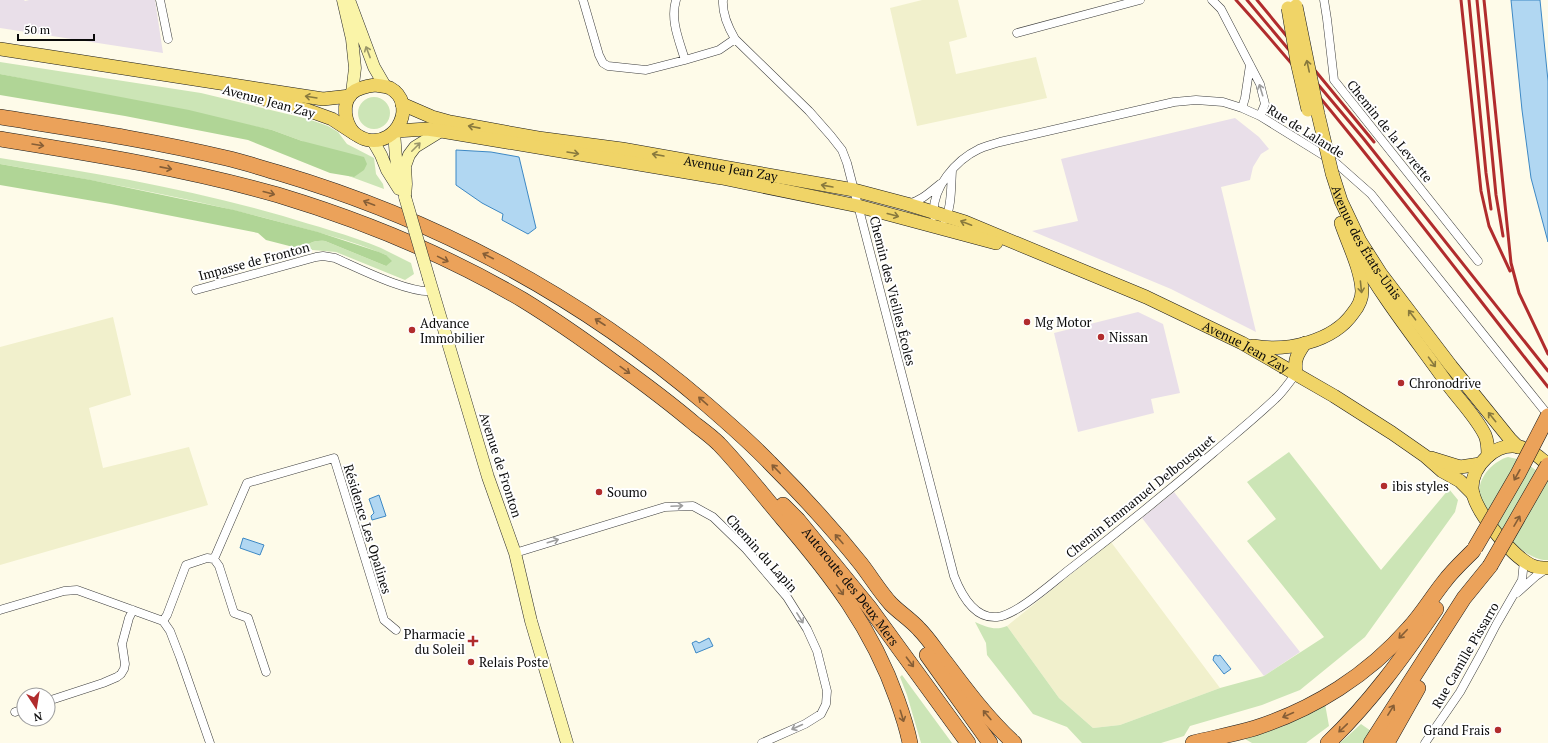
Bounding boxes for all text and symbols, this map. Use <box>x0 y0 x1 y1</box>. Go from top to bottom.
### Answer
scale bar <box>18 16 94 42</box>
text: 50 m <box>24 22 51 37</box>
one-way arrow <box>363 46 371 58</box>
one-way arrow <box>1303 60 1311 73</box>
street label: Chemin de la Levrette <box>1343 76 1437 186</box>
street label: Avenue Jean Zay <box>221 80 318 122</box>
one-way arrow <box>1257 84 1264 97</box>
one-way arrow <box>305 93 318 101</box>
street label: Rue de Lalande <box>1264 100 1348 162</box>
one-way arrow <box>468 122 481 130</box>
one-way arrow <box>32 141 45 149</box>
one-way arrow <box>411 143 421 152</box>
one-way arrow <box>566 149 579 157</box>
one-way arrow <box>652 151 665 159</box>
street label: Avenue Jean Zay <box>682 151 780 185</box>
one-way arrow <box>160 165 173 173</box>
one-way arrow <box>821 181 834 189</box>
street label: Avenue des États-Unis <box>1328 183 1406 303</box>
one-way arrow <box>263 190 276 197</box>
one-way arrow <box>364 199 376 207</box>
one-way arrow <box>886 212 899 219</box>
street label: Chemin des Vieilles Écoles <box>866 214 920 368</box>
one-way arrow <box>961 218 973 226</box>
street label: Impasse de Fronton <box>196 237 312 284</box>
one-way arrow <box>482 252 494 259</box>
one-way arrow <box>437 256 449 263</box>
one-way arrow <box>1357 280 1365 293</box>
one-way arrow <box>1408 310 1416 321</box>
place label: Mg Motor <box>1035 313 1092 331</box>
place label: Advance Immobilier <box>420 314 485 347</box>
street label: Avenue Jean Zay <box>1200 316 1292 377</box>
marker: Mg Motor <box>1022 317 1032 327</box>
one-way arrow <box>594 318 605 327</box>
marker: Advance Immobilier <box>407 325 417 335</box>
place label: Nissan <box>1109 328 1148 346</box>
marker: Nissan <box>1096 332 1106 342</box>
one-way arrow <box>1428 356 1436 367</box>
one-way arrow <box>620 366 631 374</box>
place label: Chronodrive <box>1409 374 1481 392</box>
marker: Chronodrive <box>1396 378 1406 388</box>
one-way arrow <box>697 397 708 406</box>
street label: Avenue de Fronton <box>476 410 527 520</box>
one-way arrow <box>1488 412 1497 423</box>
street label: Chemin Emmanuel Delbousquet <box>1062 430 1218 562</box>
street label: Résidence Les Opalines <box>340 462 396 596</box>
one-way arrow <box>772 464 781 474</box>
one-way arrow <box>1513 469 1520 481</box>
place label: ibis styles <box>1392 477 1449 495</box>
marker: ibis styles <box>1379 481 1389 491</box>
place label: Soumo <box>607 483 647 501</box>
marker: Soumo <box>594 487 604 497</box>
one-way arrow <box>671 502 684 510</box>
street label: Chemin du Lapin <box>722 510 802 596</box>
one-way arrow <box>1513 515 1521 527</box>
street label: Autoroute des Deux Mers <box>798 523 903 649</box>
one-way arrow <box>835 533 844 544</box>
one-way arrow <box>546 537 559 544</box>
one-way arrow <box>836 585 844 596</box>
street label: Rue Camille Pissarro <box>1427 599 1503 711</box>
one-way arrow <box>796 612 804 623</box>
place label: Pharmacie du Soleil <box>404 625 465 658</box>
one-way arrow <box>1398 629 1408 639</box>
marker: Pharmacie du Soleil <box>468 636 478 646</box>
place label: Relais Poste <box>479 653 548 671</box>
one-way arrow <box>906 656 914 667</box>
marker: Relais Poste <box>466 657 476 667</box>
north arrow <box>16 687 56 727</box>
one-way arrow <box>1388 704 1396 716</box>
text: N <box>32 709 44 725</box>
one-way arrow <box>899 709 906 722</box>
one-way arrow <box>983 709 992 720</box>
one-way arrow <box>1283 712 1295 719</box>
place label: Grand Frais <box>1423 721 1490 739</box>
one-way arrow <box>1339 723 1349 732</box>
one-way arrow <box>792 724 804 731</box>
marker: Grand Frais <box>1493 725 1503 735</box>

